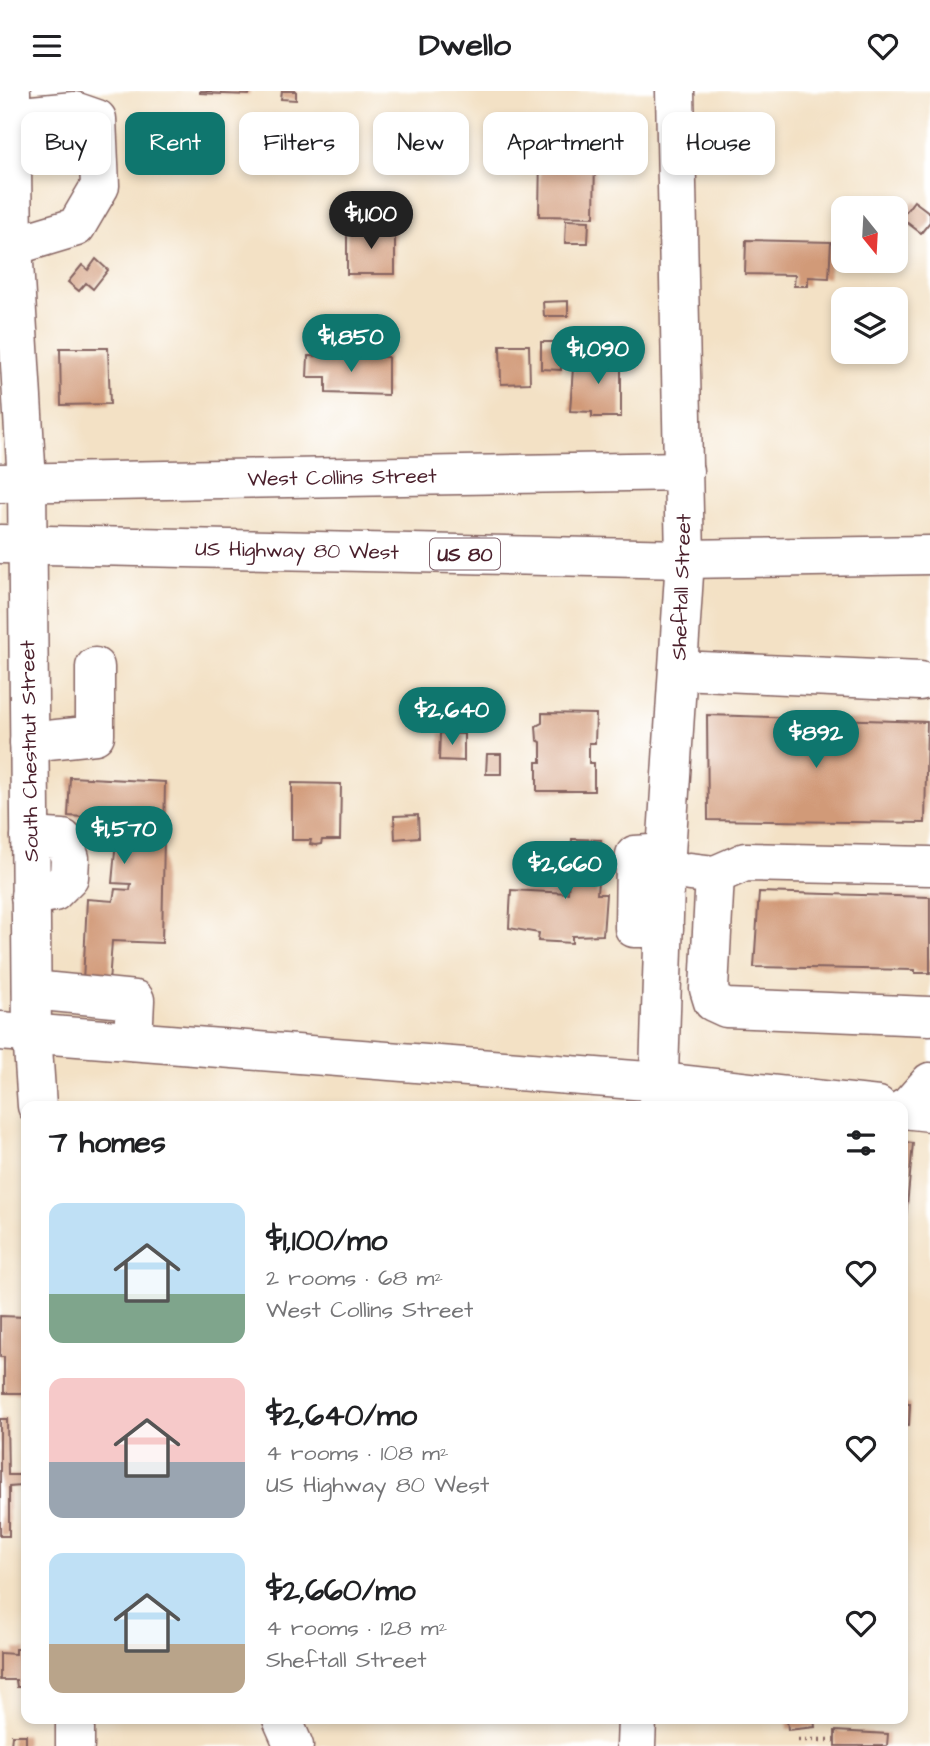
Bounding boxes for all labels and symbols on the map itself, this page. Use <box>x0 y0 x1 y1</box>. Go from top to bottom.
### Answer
pin: $1,100 <box>314 191 428 251</box>
north arrow <box>831 196 908 273</box>
pin: $1,850 <box>294 315 408 374</box>
pin: $1,090 <box>541 327 655 386</box>
street label: West Collins Street <box>247 461 437 494</box>
street label: Sheftall Street <box>664 513 699 661</box>
street label: US Highway 80 West <box>195 534 400 569</box>
road number: US 80 <box>430 538 500 569</box>
street label: South Chestnut Street <box>13 639 46 862</box>
pin: $2,640 <box>395 687 509 747</box>
pin: $892 <box>775 711 857 770</box>
pin: $1,570 <box>67 807 181 866</box>
pin: $2,660 <box>508 841 622 901</box>

